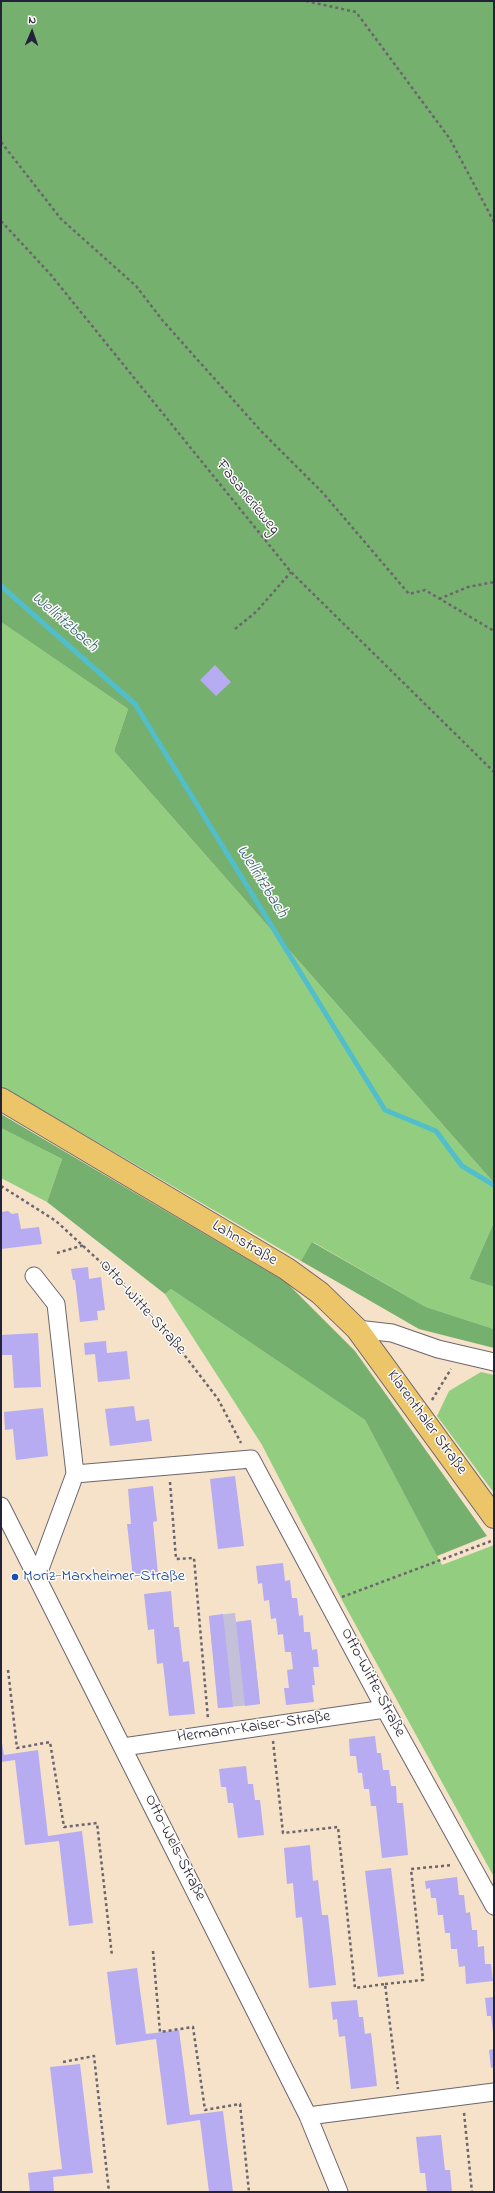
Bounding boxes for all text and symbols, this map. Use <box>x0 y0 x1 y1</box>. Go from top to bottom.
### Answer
north arrow <box>12 12 52 52</box>
text: N <box>28 12 36 28</box>
street label: Fasanerieweg <box>211 457 283 539</box>
water label: Wellritzbach <box>27 589 101 657</box>
water label: Wellritzbach <box>231 842 291 922</box>
street label: Lahnstraße <box>208 1217 280 1271</box>
street label: Otto-Witte-Straße <box>95 1257 189 1359</box>
street label: Klarenthaler Straße <box>382 1367 470 1479</box>
place label: Moriz-Marxheimer-Straße <box>23 1567 185 1587</box>
marker: Moriz-Marxheimer-Straße <box>10 1572 20 1582</box>
street label: Otto-Witte-Straße <box>335 1625 409 1741</box>
street label: Hermann-Kaiser-Straße <box>176 1708 332 1748</box>
street label: Otto-Wels-Straße <box>139 1792 209 1904</box>

